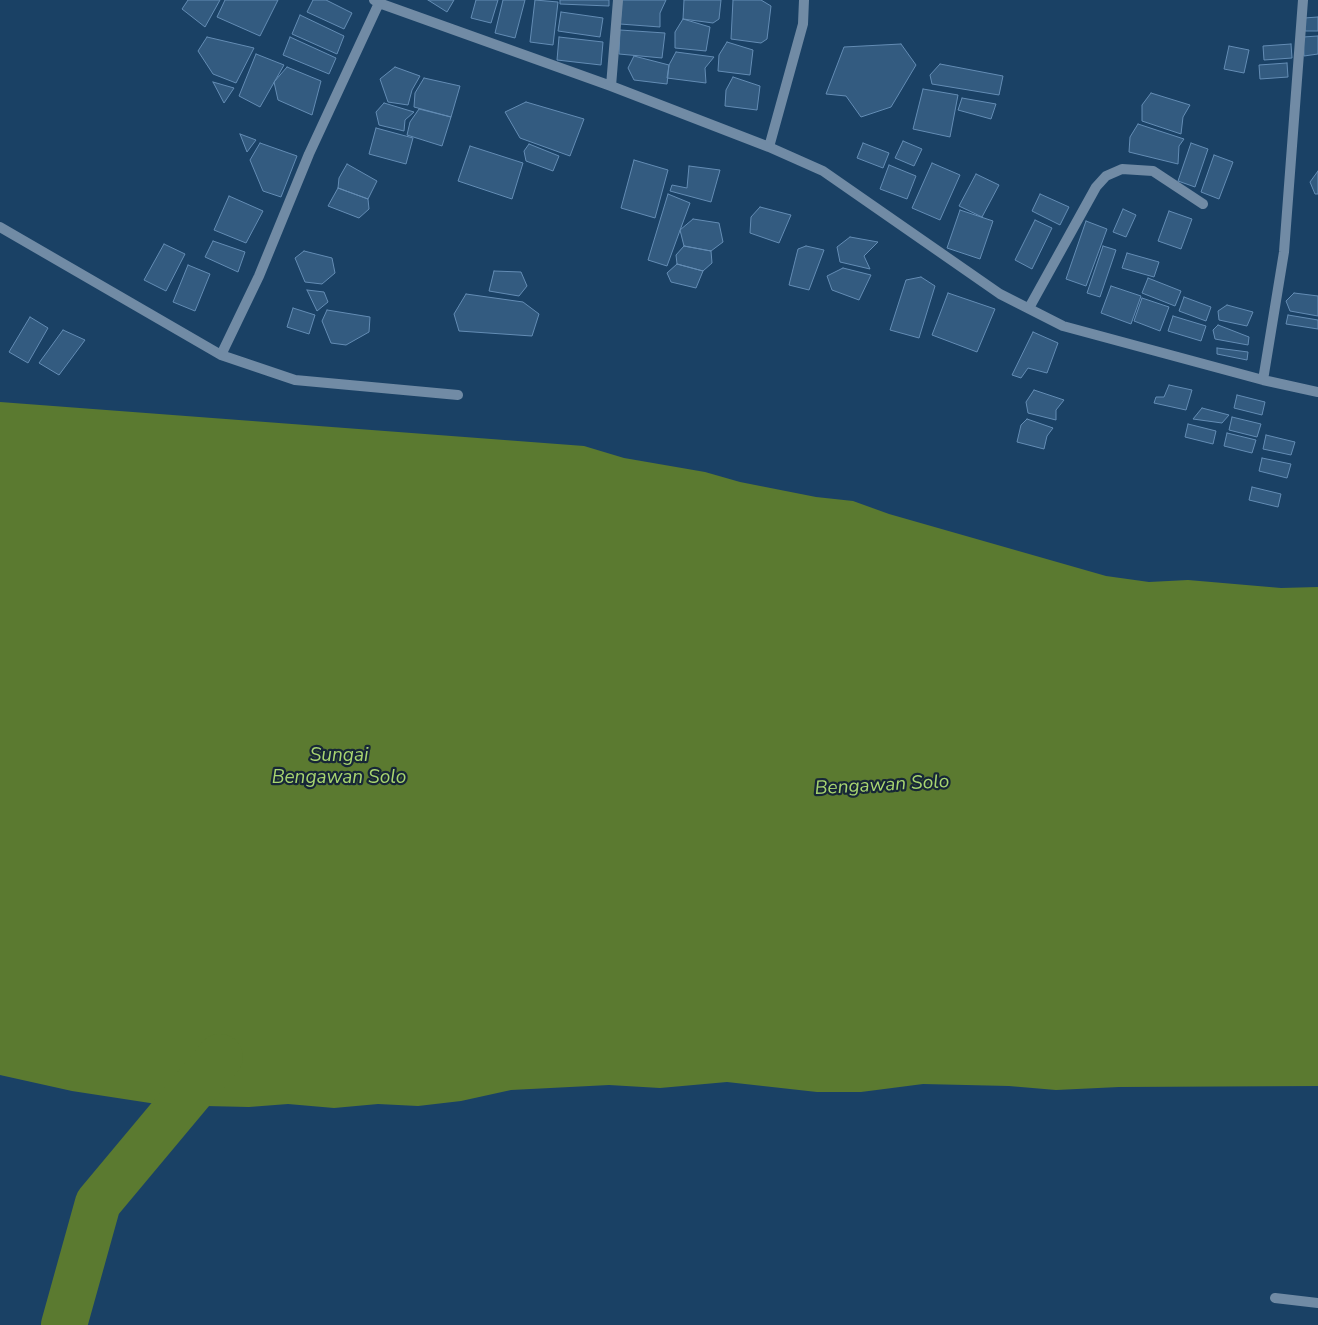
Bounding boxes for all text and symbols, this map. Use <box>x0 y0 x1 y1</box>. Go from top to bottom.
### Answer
water label: Sungai Bengawan Solo <box>272 745 406 789</box>
water label: Bengawan Solo <box>814 771 950 801</box>

